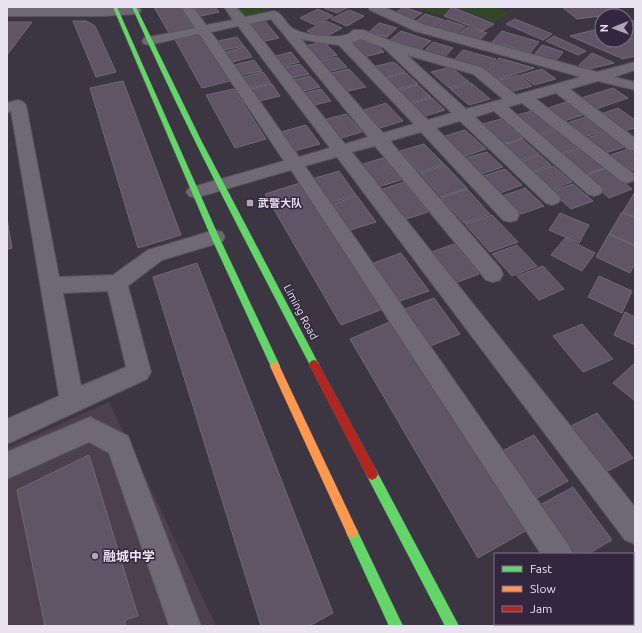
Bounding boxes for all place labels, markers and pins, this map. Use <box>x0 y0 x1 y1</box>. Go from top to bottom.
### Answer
place label: 武警大队 <box>258 197 302 209</box>
marker: 武警大队 <box>245 198 255 208</box>
place label: 融城中学 <box>103 549 155 563</box>
marker: 融城中学 <box>90 551 100 561</box>

